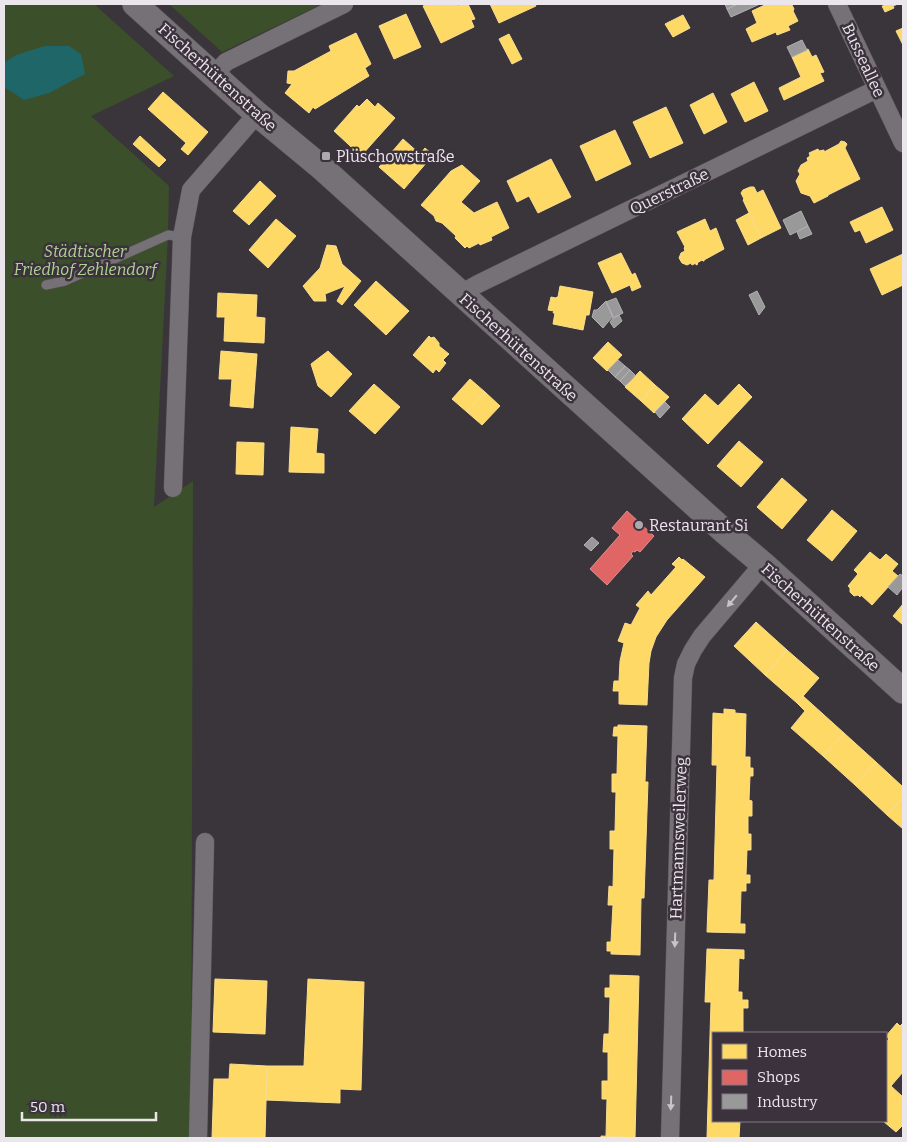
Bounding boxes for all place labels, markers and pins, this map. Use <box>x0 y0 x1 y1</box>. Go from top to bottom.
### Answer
place label: Plüschowstraße <box>336 147 454 166</box>
marker: Plüschowstraße <box>320 150 332 162</box>
place label: Restaurant Si <box>649 516 748 535</box>
marker: Restaurant Si <box>633 519 645 531</box>

